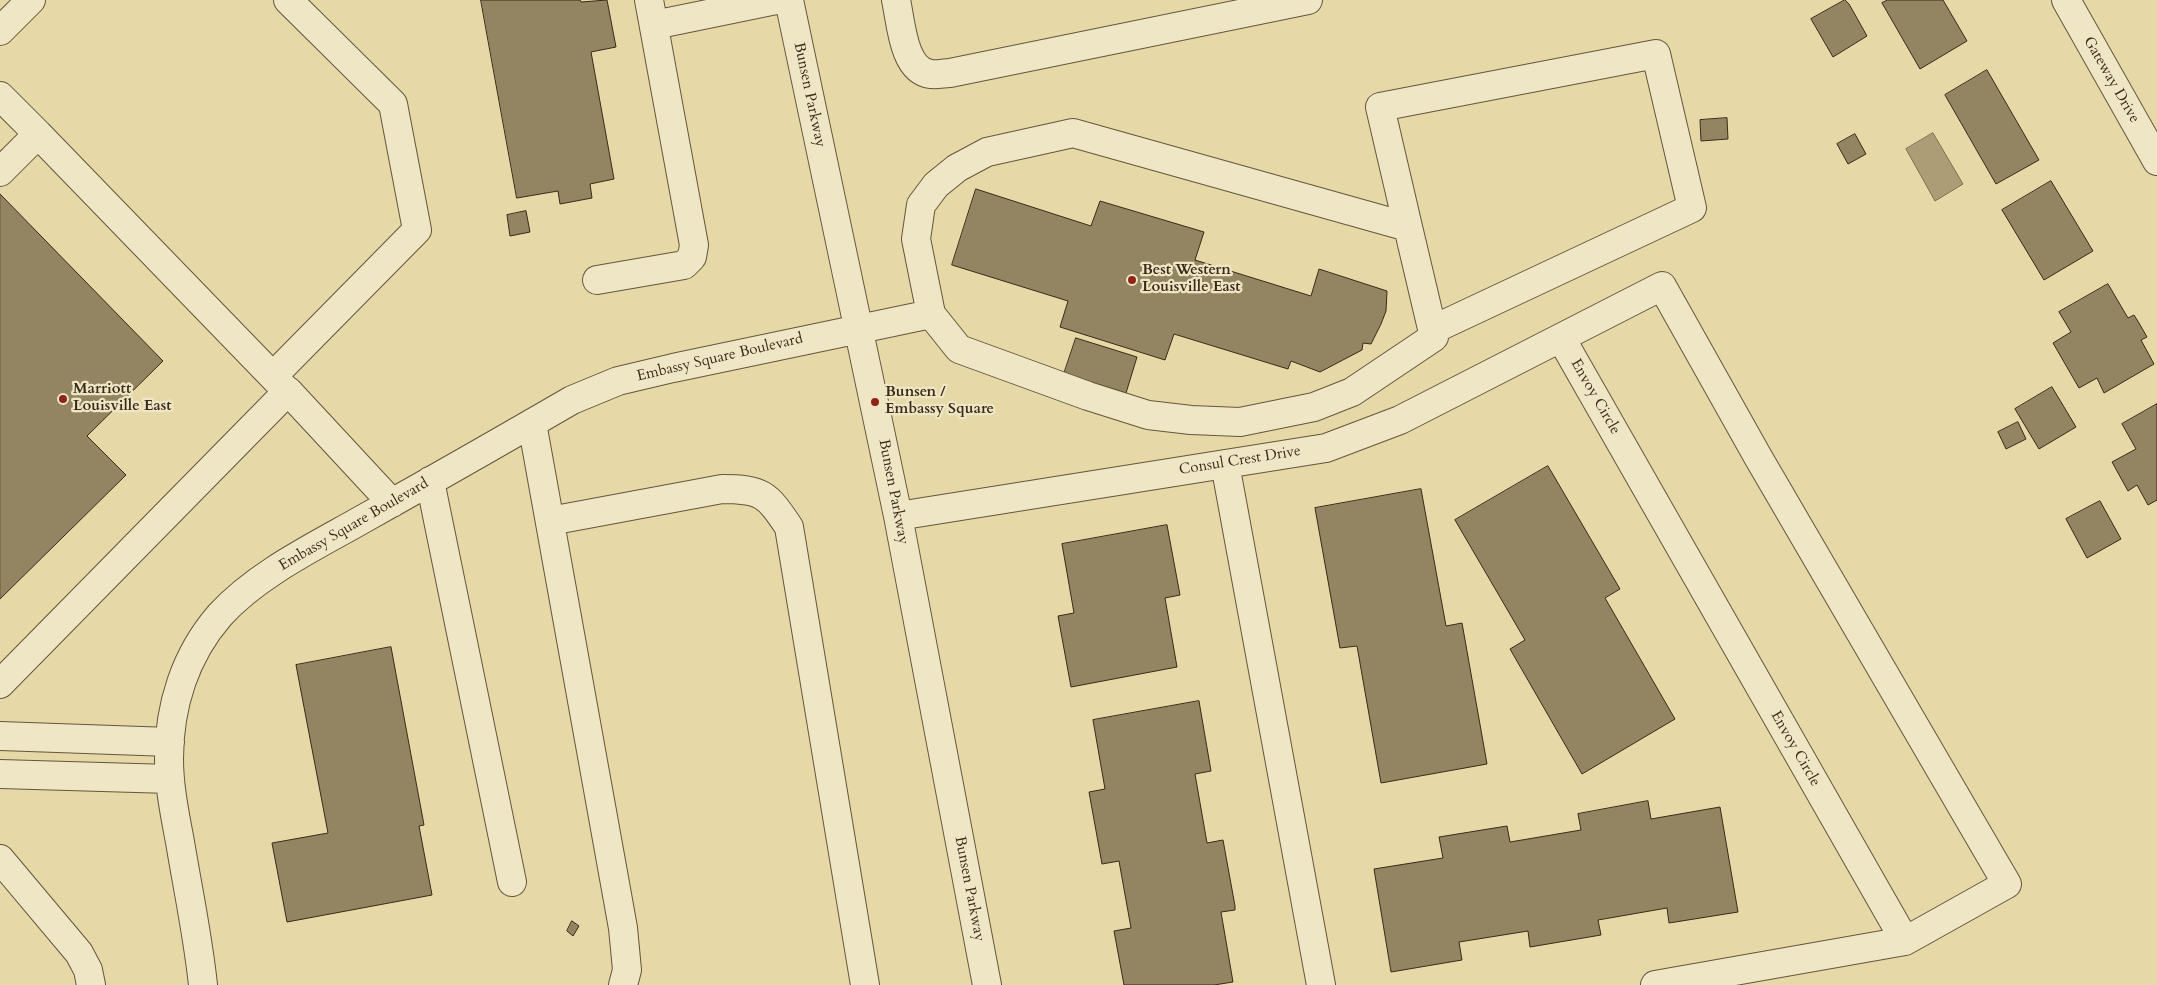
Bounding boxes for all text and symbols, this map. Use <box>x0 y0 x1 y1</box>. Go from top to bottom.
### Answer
street label: Gateway Drive <box>2079 34 2143 126</box>
street label: Bunsen Parkway <box>789 41 829 149</box>
place label: Best Western Louisville East <box>1142 262 1241 297</box>
marker: Best Western Louisville East <box>1126 274 1138 286</box>
street label: Embassy Square Boulevard <box>635 330 805 386</box>
street label: Envoy Circle <box>1566 356 1624 438</box>
place label: Marriott Louisville East <box>73 381 172 416</box>
place label: Bunsen / Embassy Square <box>885 384 994 419</box>
marker: Marriott Louisville East <box>57 393 69 405</box>
marker: Bunsen / Embassy Square <box>869 396 881 408</box>
street label: Bunsen Parkway <box>874 438 912 546</box>
street label: Consul Crest Drive <box>1178 442 1302 480</box>
street label: Embassy Square Boulevard <box>276 475 432 575</box>
street label: Envoy Circle <box>1766 708 1824 790</box>
street label: Bunsen Parkway <box>950 835 988 943</box>

